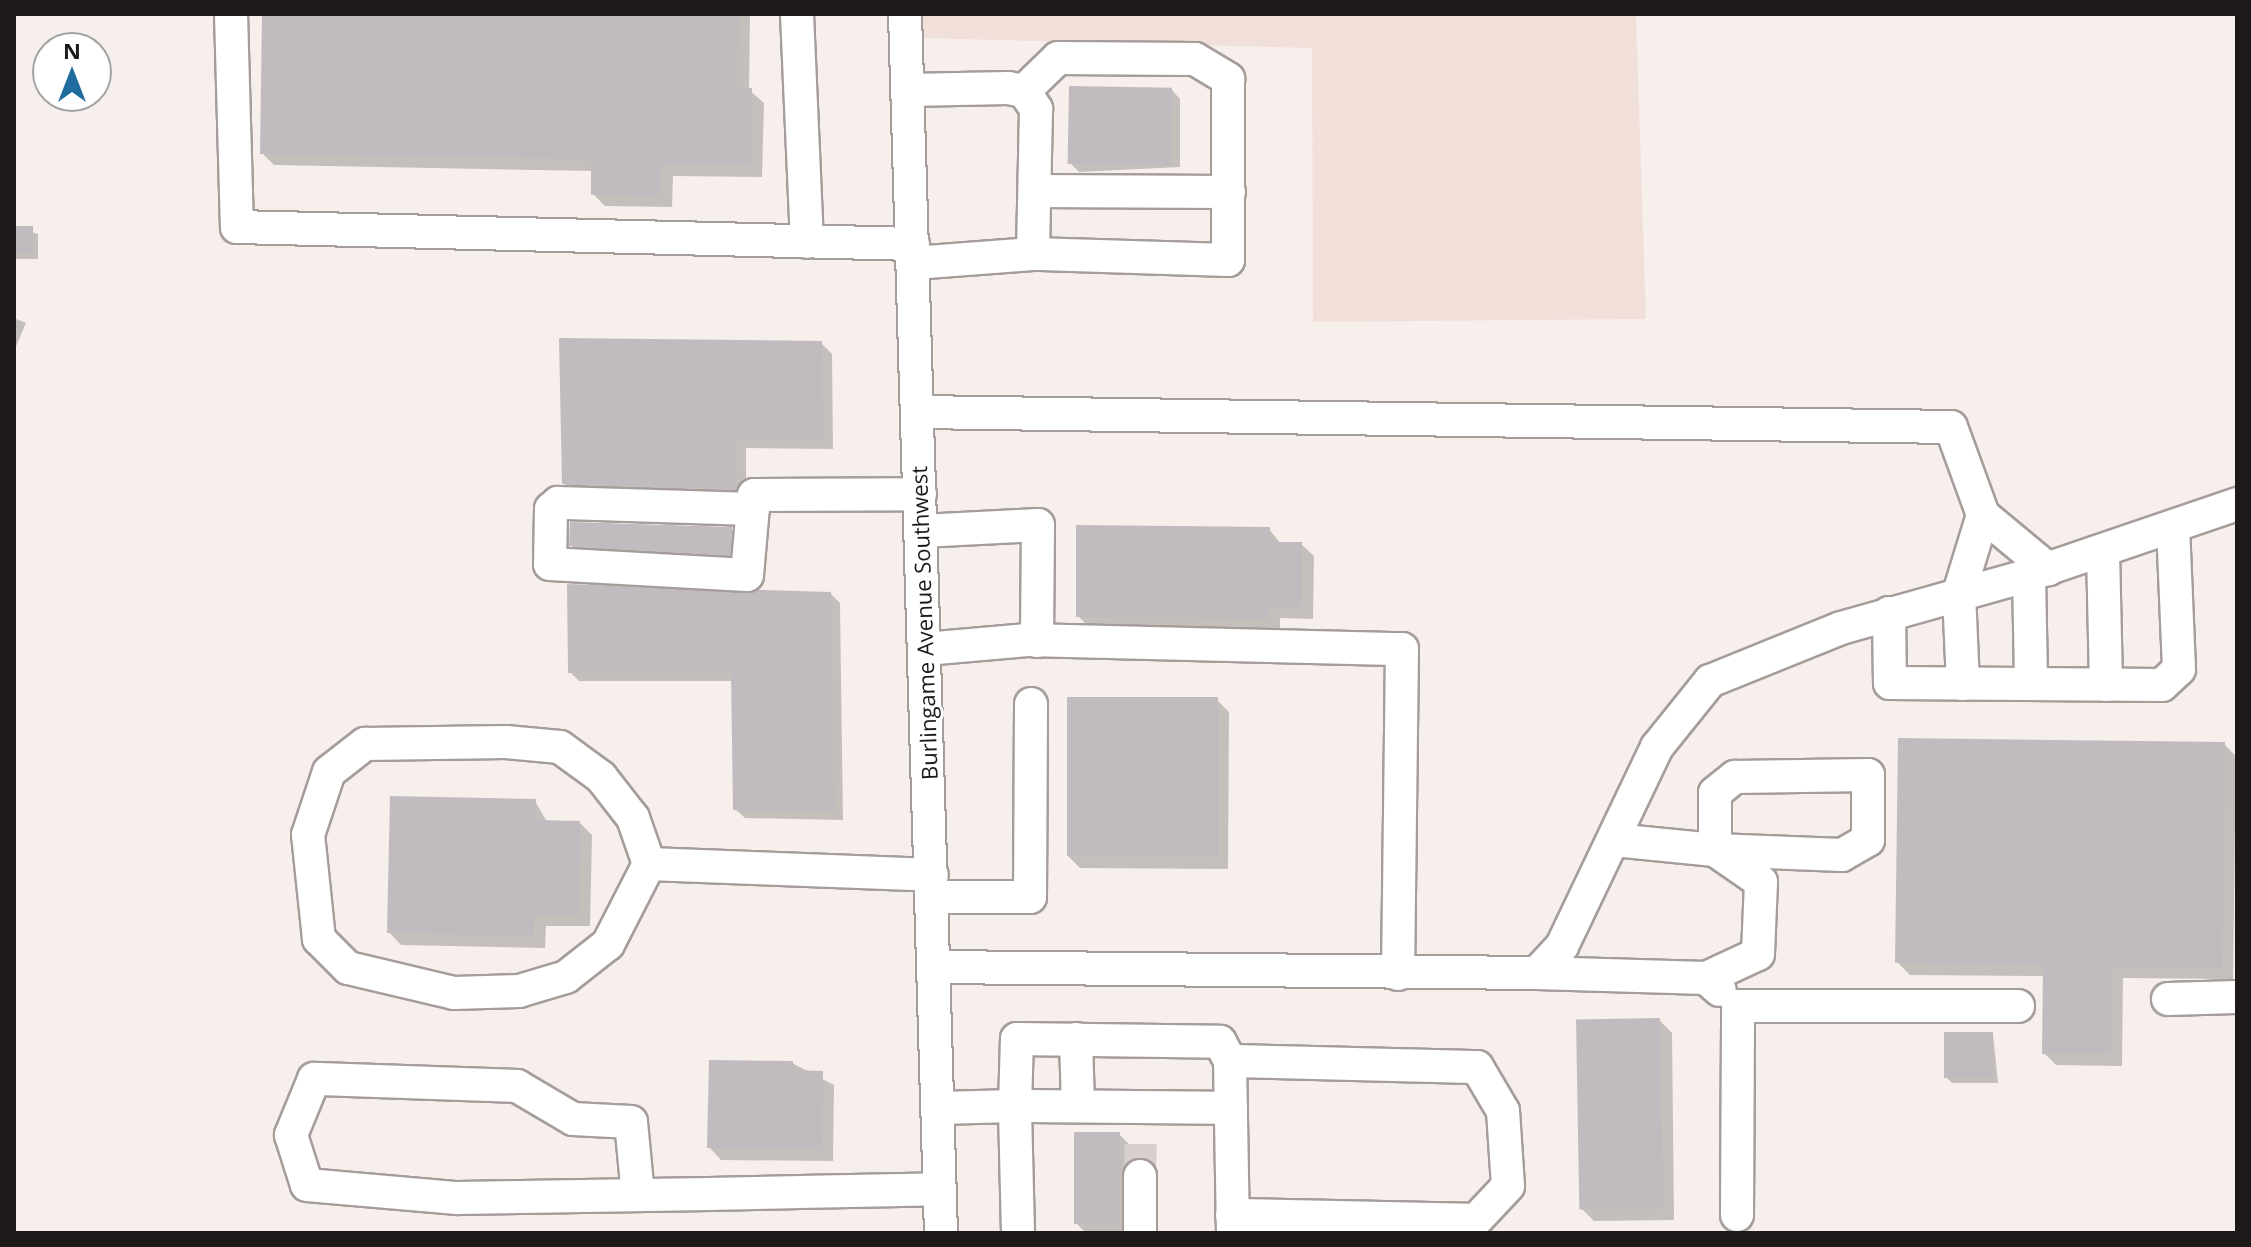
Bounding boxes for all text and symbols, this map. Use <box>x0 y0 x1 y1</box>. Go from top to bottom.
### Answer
north arrow <box>32 32 112 112</box>
text: N <box>63 35 81 65</box>
street label: Burlingame Avenue Southwest <box>905 466 943 780</box>

